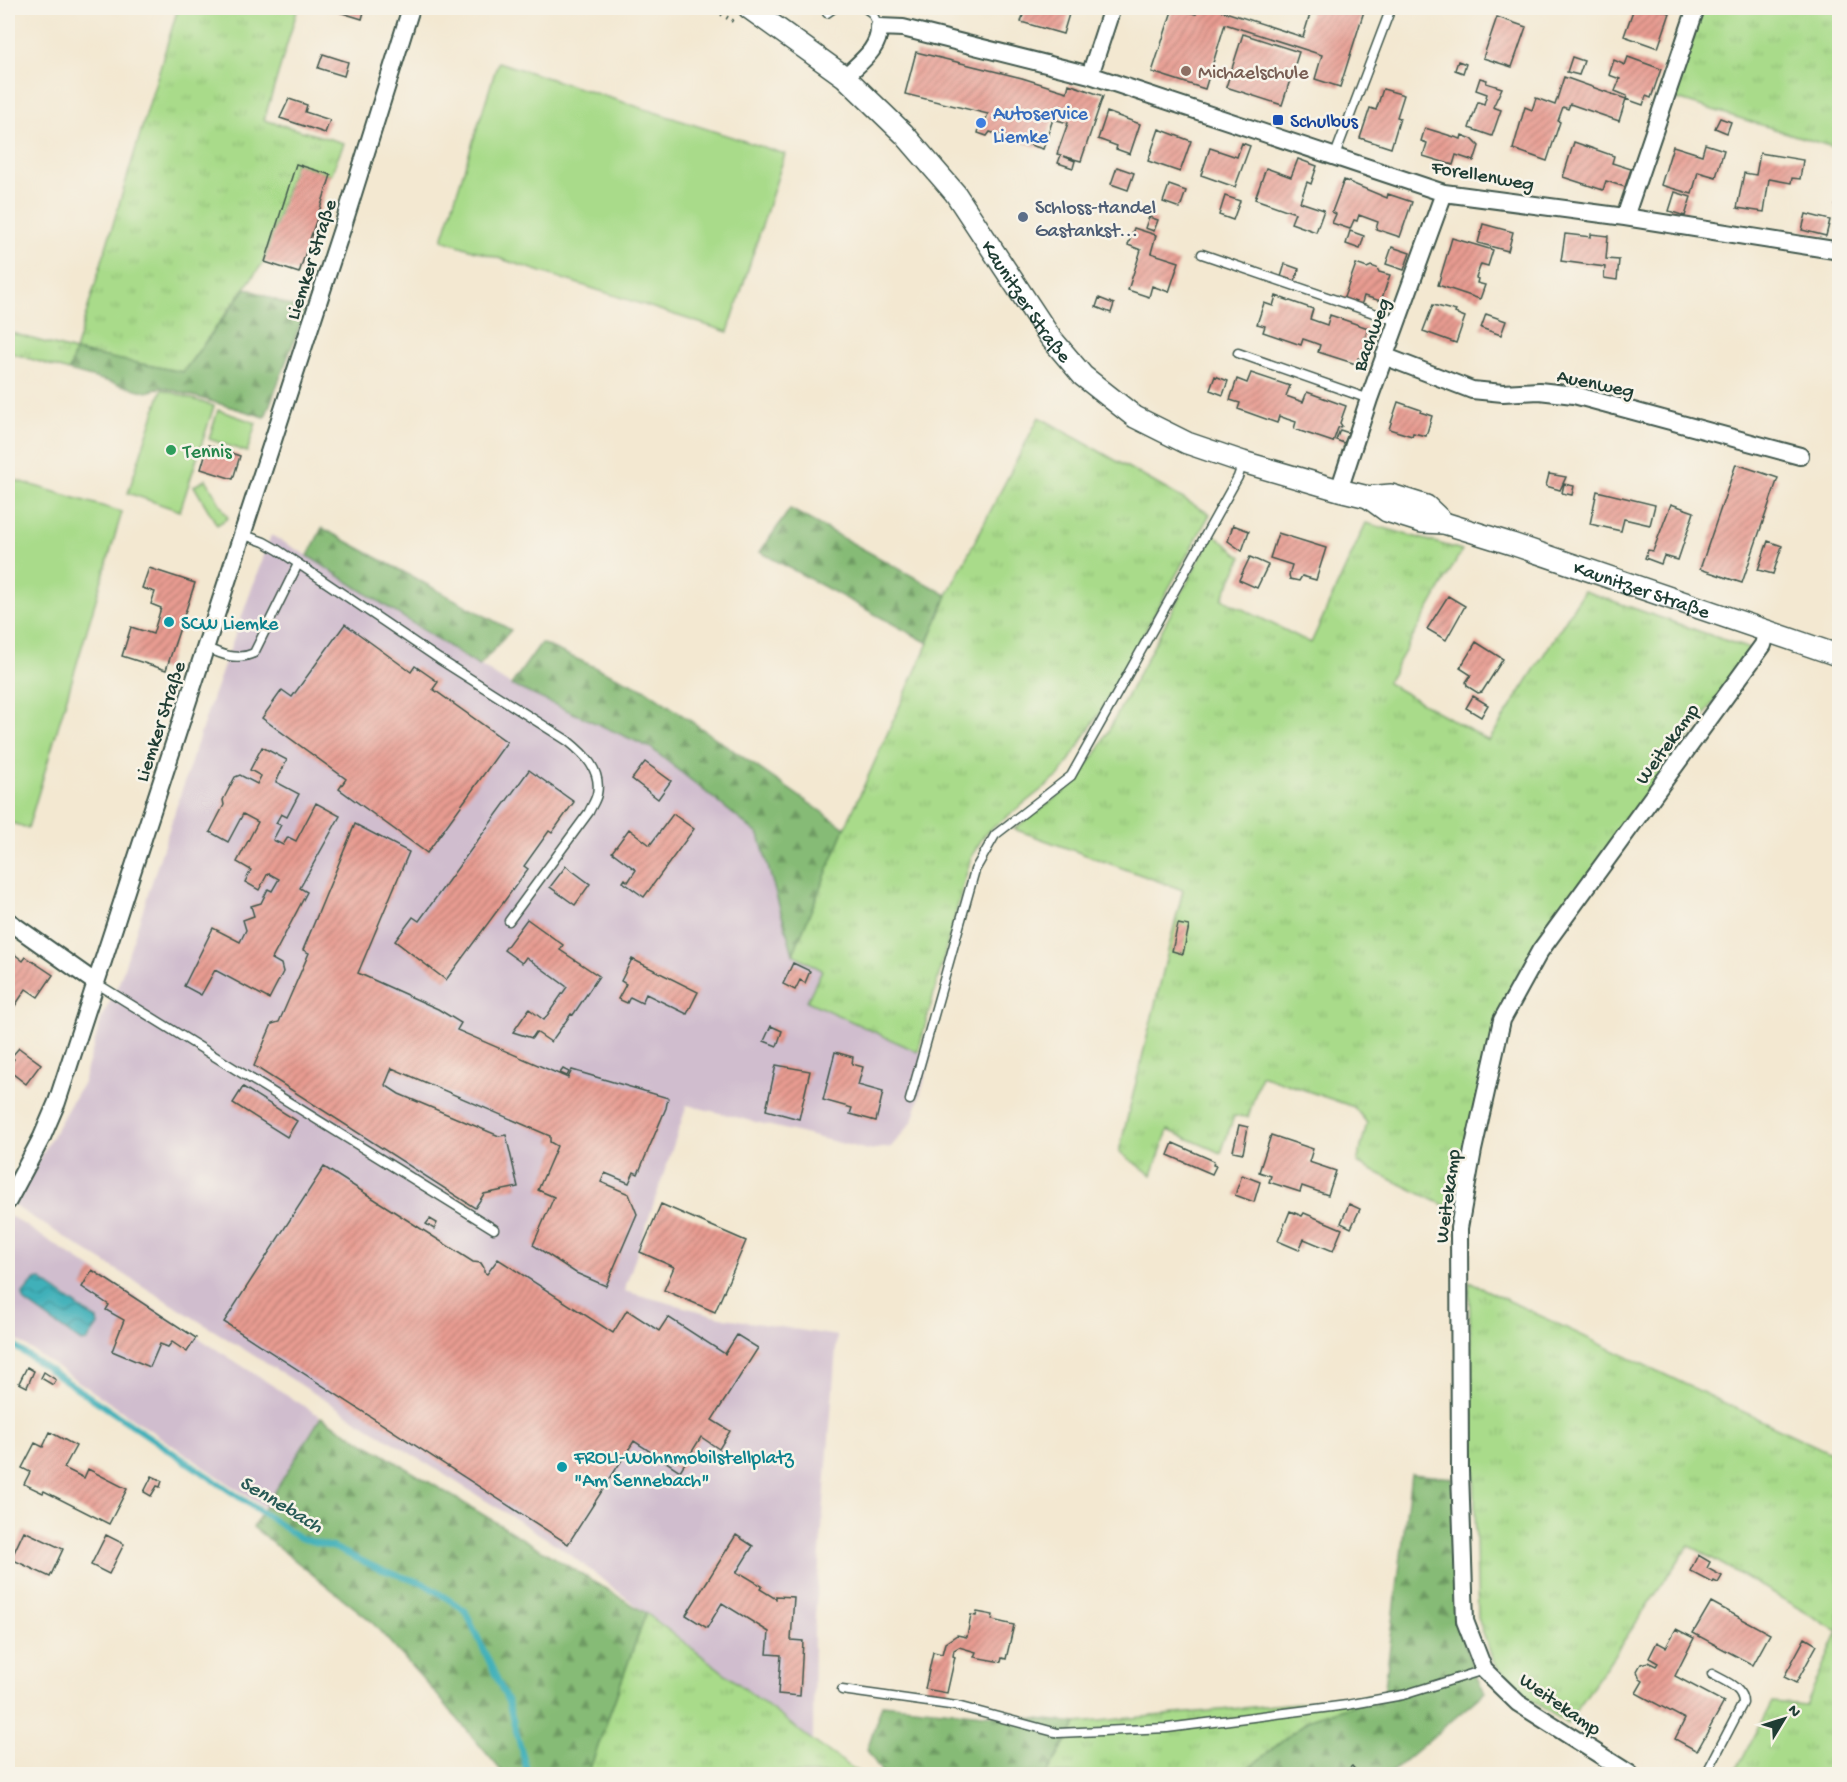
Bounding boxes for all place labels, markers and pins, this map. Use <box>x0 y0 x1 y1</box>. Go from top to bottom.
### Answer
place label: Michaelschule <box>1198 63 1309 86</box>
marker: Michaelschule <box>1179 64 1193 78</box>
place label: Autoservice Liemke <box>993 104 1088 150</box>
place label: Schulbus <box>1290 112 1359 135</box>
marker: Schulbus <box>1271 113 1285 127</box>
marker: Autoservice Liemke <box>974 116 988 130</box>
place label: Schloss-Handel Gastankst... <box>1035 198 1156 244</box>
marker: Schloss-Handel Gastankst... <box>1016 210 1030 224</box>
place label: Tennis <box>182 442 232 465</box>
marker: Tennis <box>164 443 178 457</box>
place label: SCW Liemke <box>181 614 279 637</box>
marker: SCW Liemke <box>162 615 176 629</box>
place label: FROLI-Wohnmobilstellplatz "Am Sennebach" <box>573 1448 795 1494</box>
marker: FROLI-Wohnmobilstellplatz "Am Sennebach" <box>555 1460 569 1474</box>

